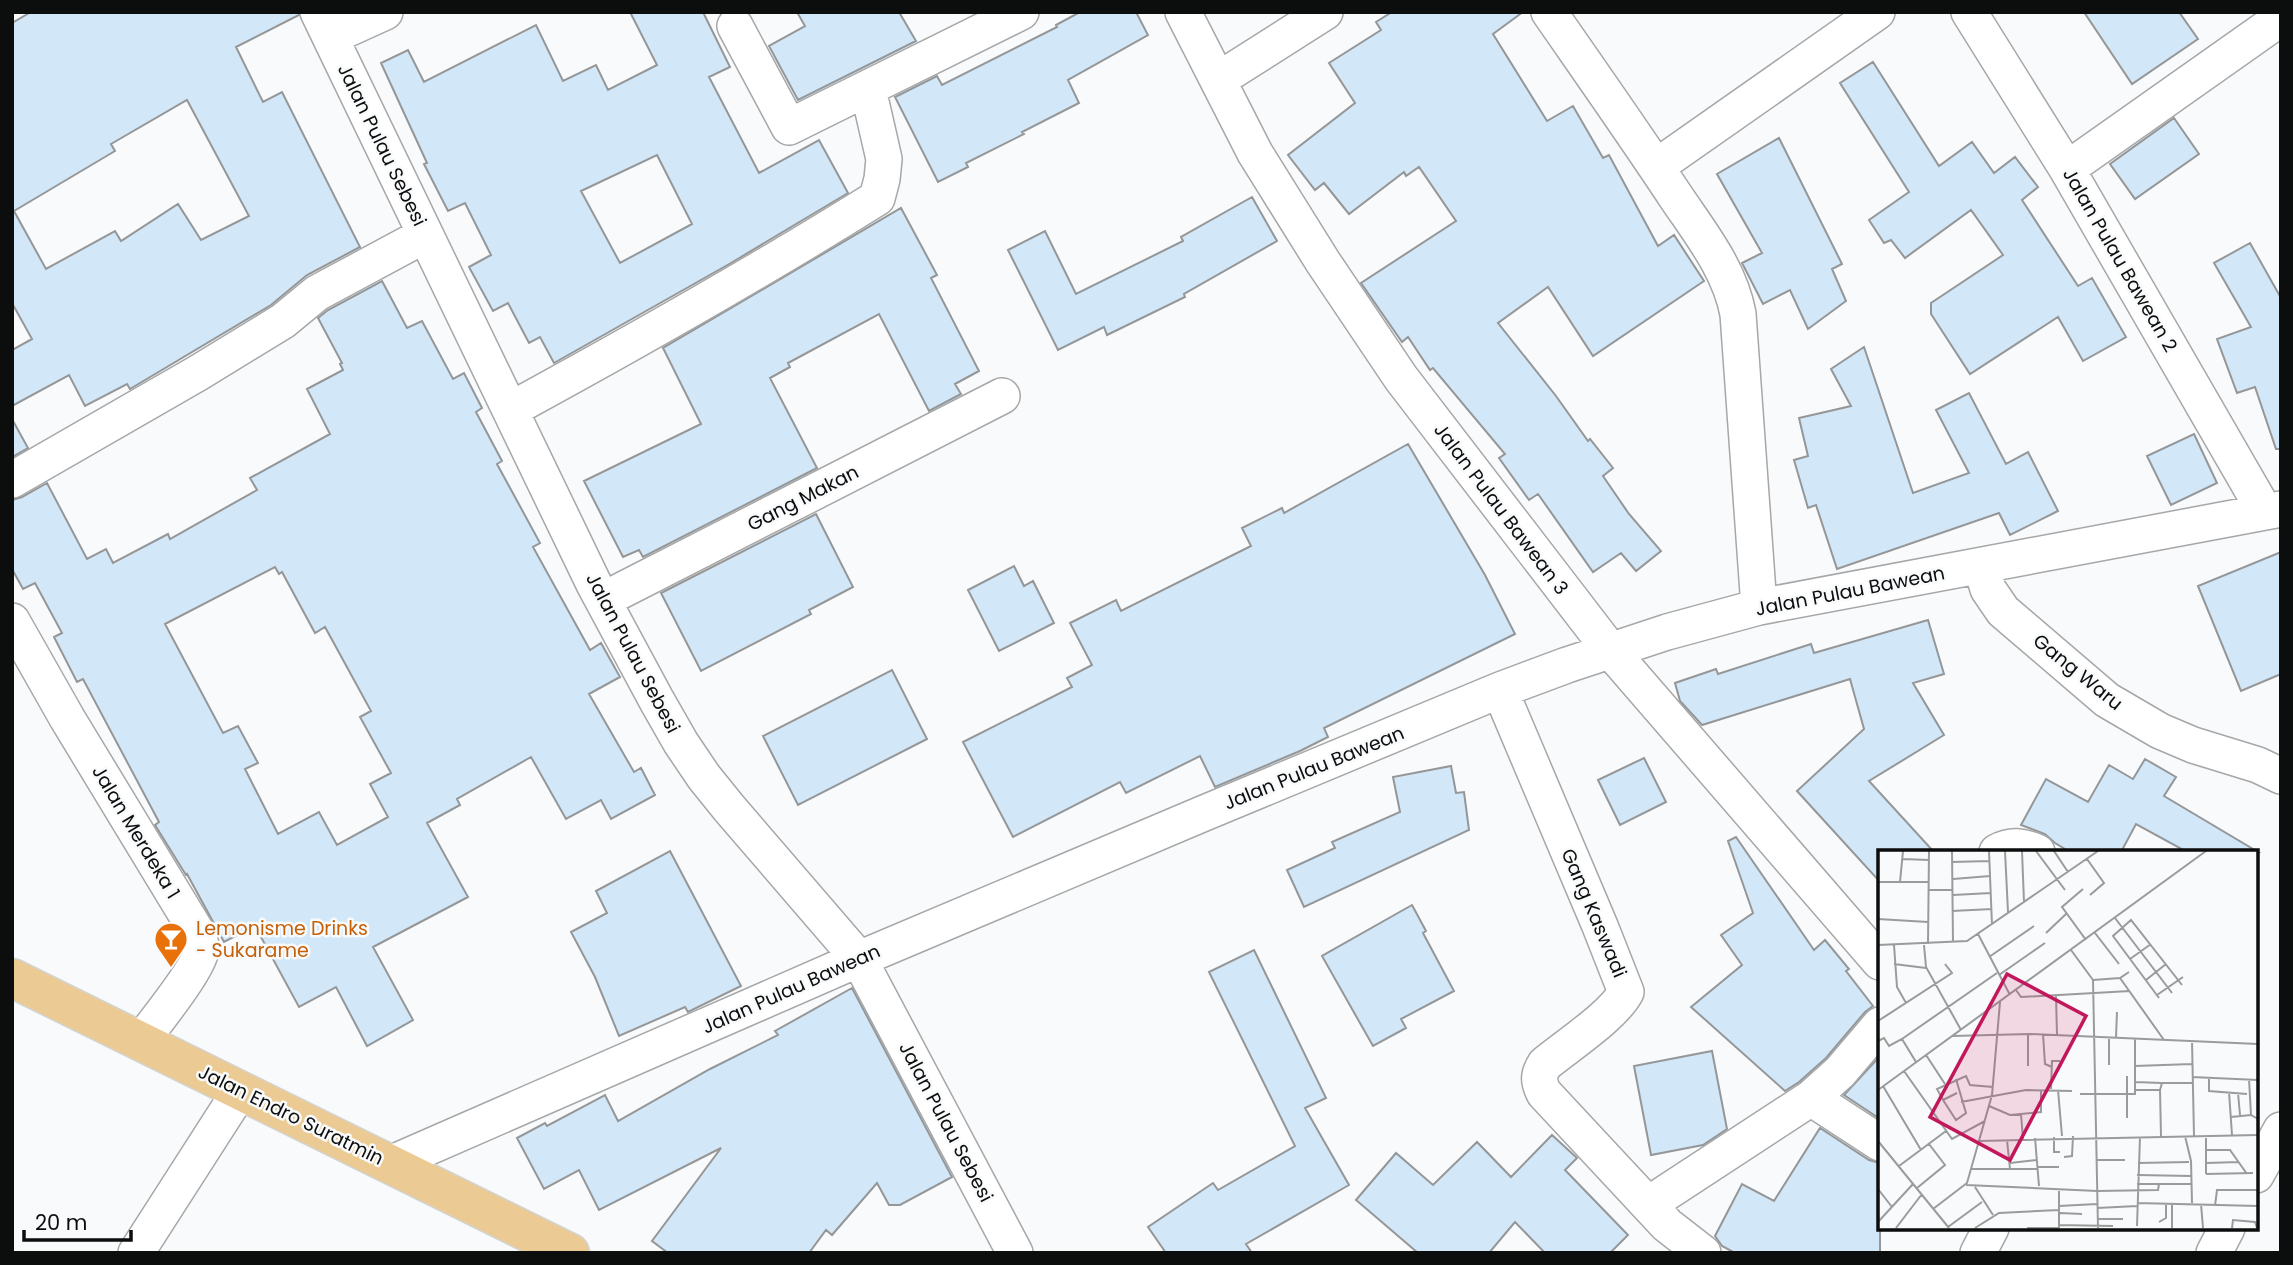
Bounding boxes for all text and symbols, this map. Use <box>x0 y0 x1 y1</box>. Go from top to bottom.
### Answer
street label: Jalan Pulau Sebesi <box>331 59 433 231</box>
street label: Jalan Pulau Bawean 2 <box>2056 163 2184 357</box>
street label: Jalan Pulau Bawean 3 <box>1427 418 1575 600</box>
street label: Gang Makan <box>743 458 863 538</box>
street label: Jalan Pulau Bawean <box>1753 559 1947 623</box>
street label: Jalan Pulau Sebesi <box>579 568 687 738</box>
street label: Gang Waru <box>2027 627 2129 717</box>
street label: Jalan Pulau Bawean <box>1220 719 1408 817</box>
street label: Jalan Merdeka 1 <box>85 760 187 904</box>
street label: Gang Kaswadi <box>1555 844 1633 982</box>
inset map <box>1878 850 2258 1230</box>
place label: Lemonisme Drinks - Sukarame <box>196 915 368 964</box>
bar icon: Lemonisme Drinks - Sukarame <box>152 920 190 969</box>
street label: Jalan Pulau Bawean <box>698 938 884 1040</box>
street label: Jalan Pulau Sebesi <box>892 1037 1000 1207</box>
street label: Jalan Endro Suratmin <box>194 1058 388 1172</box>
scale bar <box>24 1198 131 1242</box>
text: 20 m <box>35 1208 88 1237</box>

